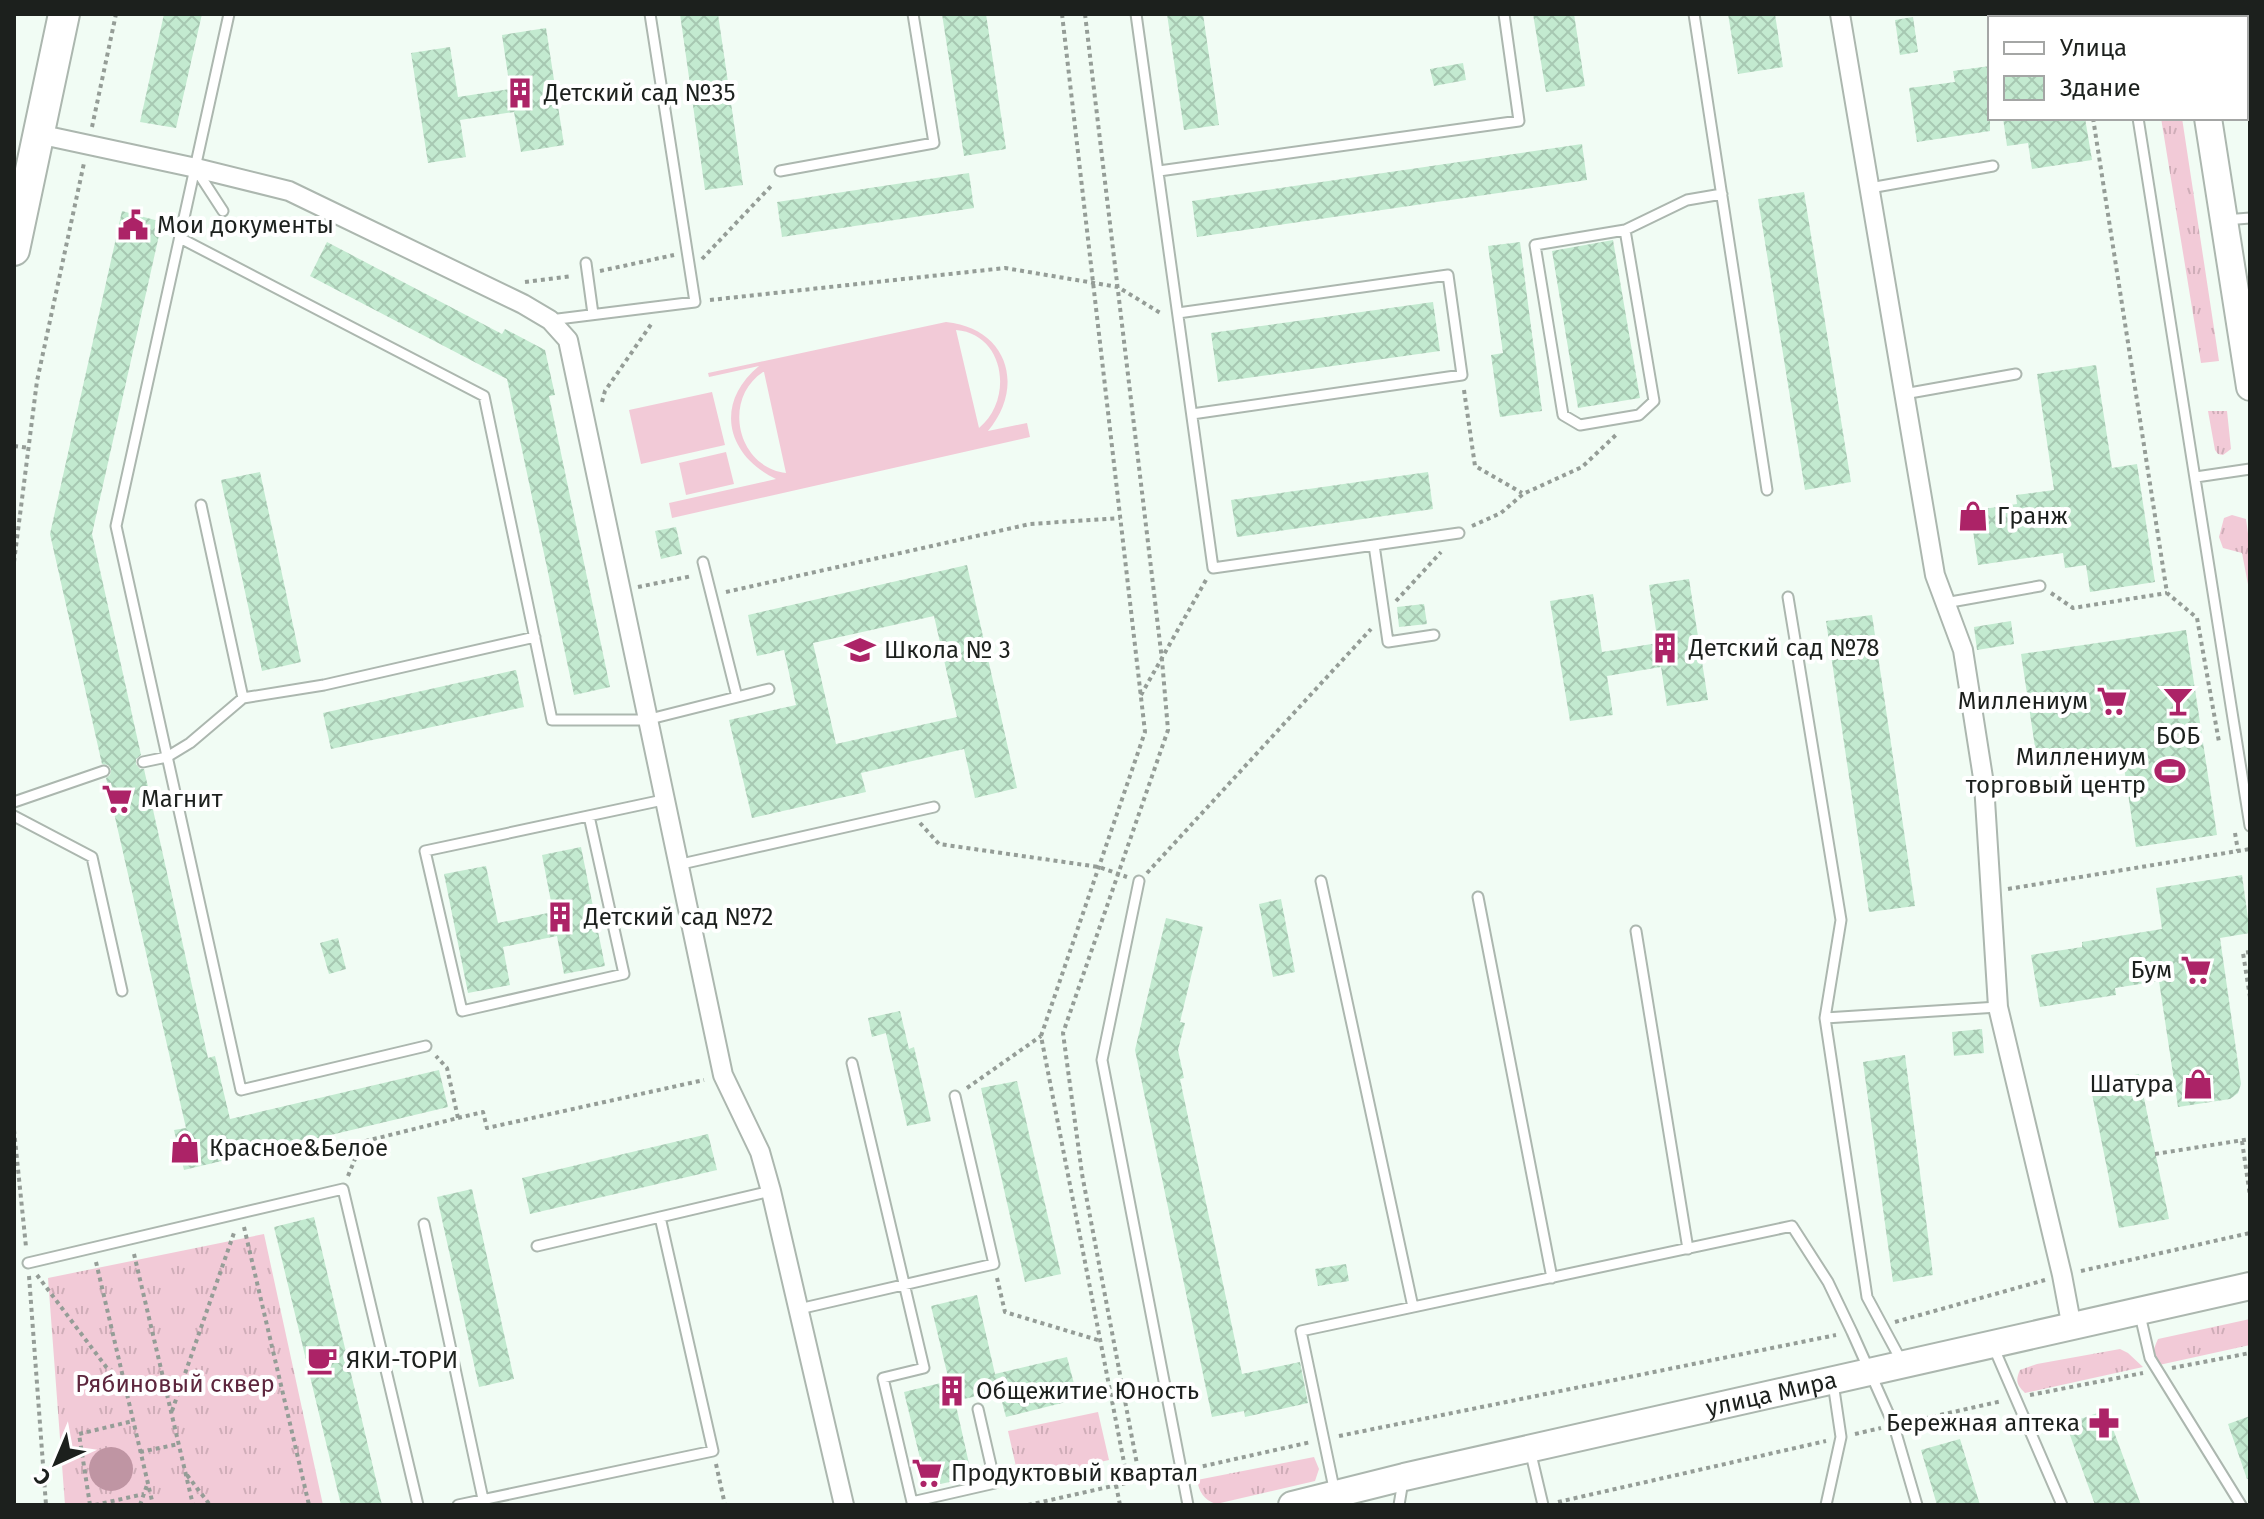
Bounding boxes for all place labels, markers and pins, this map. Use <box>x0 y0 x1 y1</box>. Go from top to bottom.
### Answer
building icon: Детский сад №35 <box>503 76 537 110</box>
place label: Детский сад №35 <box>543 79 735 107</box>
public building icon: Мои документы <box>116 208 150 242</box>
place label: Мои документы <box>157 211 334 239</box>
shop icon: Гранж <box>1956 499 1990 533</box>
place label: Гранж <box>1997 502 2068 530</box>
building icon: Детский сад №78 <box>1648 631 1682 665</box>
school or university icon: Школа № 3 <box>843 633 877 667</box>
place label: Детский сад №78 <box>1688 634 1880 662</box>
place label: Школа № 3 <box>884 636 1011 664</box>
supermarket icon: Миллениум <box>2095 684 2129 718</box>
bar icon: БОБ <box>2161 684 2195 718</box>
place label: Миллениум <box>1958 687 2088 715</box>
place label: БОБ <box>2156 722 2200 750</box>
place label: Миллениум торговый центр <box>1966 743 2146 799</box>
sports icon: Миллениум торговый центр <box>2153 754 2187 788</box>
supermarket icon: Магнит <box>100 782 134 816</box>
place label: Магнит <box>141 785 223 813</box>
building icon: Детский сад №72 <box>543 900 577 934</box>
place label: Детский сад №72 <box>583 903 773 931</box>
supermarket icon: Бум <box>2179 953 2213 987</box>
place label: Бум <box>2130 956 2172 984</box>
shop icon: Шатура <box>2181 1067 2215 1101</box>
place label: Шатура <box>2090 1070 2174 1098</box>
shop icon: Красное&Белое <box>168 1131 202 1165</box>
place label: Красное&Белое <box>209 1134 388 1162</box>
cafe icon: ЯКИ-ТОРИ <box>305 1343 339 1377</box>
place label: ЯКИ-ТОРИ <box>346 1346 458 1374</box>
building icon: Общежитие Юность <box>935 1374 969 1408</box>
place label: Общежитие Юность <box>976 1377 1199 1405</box>
pharmacy icon: Бережная аптека <box>2087 1406 2121 1440</box>
place label: Бережная аптека <box>1886 1409 2080 1437</box>
supermarket icon: Продуктовый квартал <box>910 1456 944 1490</box>
place label: Продуктовый квартал <box>951 1459 1198 1487</box>

